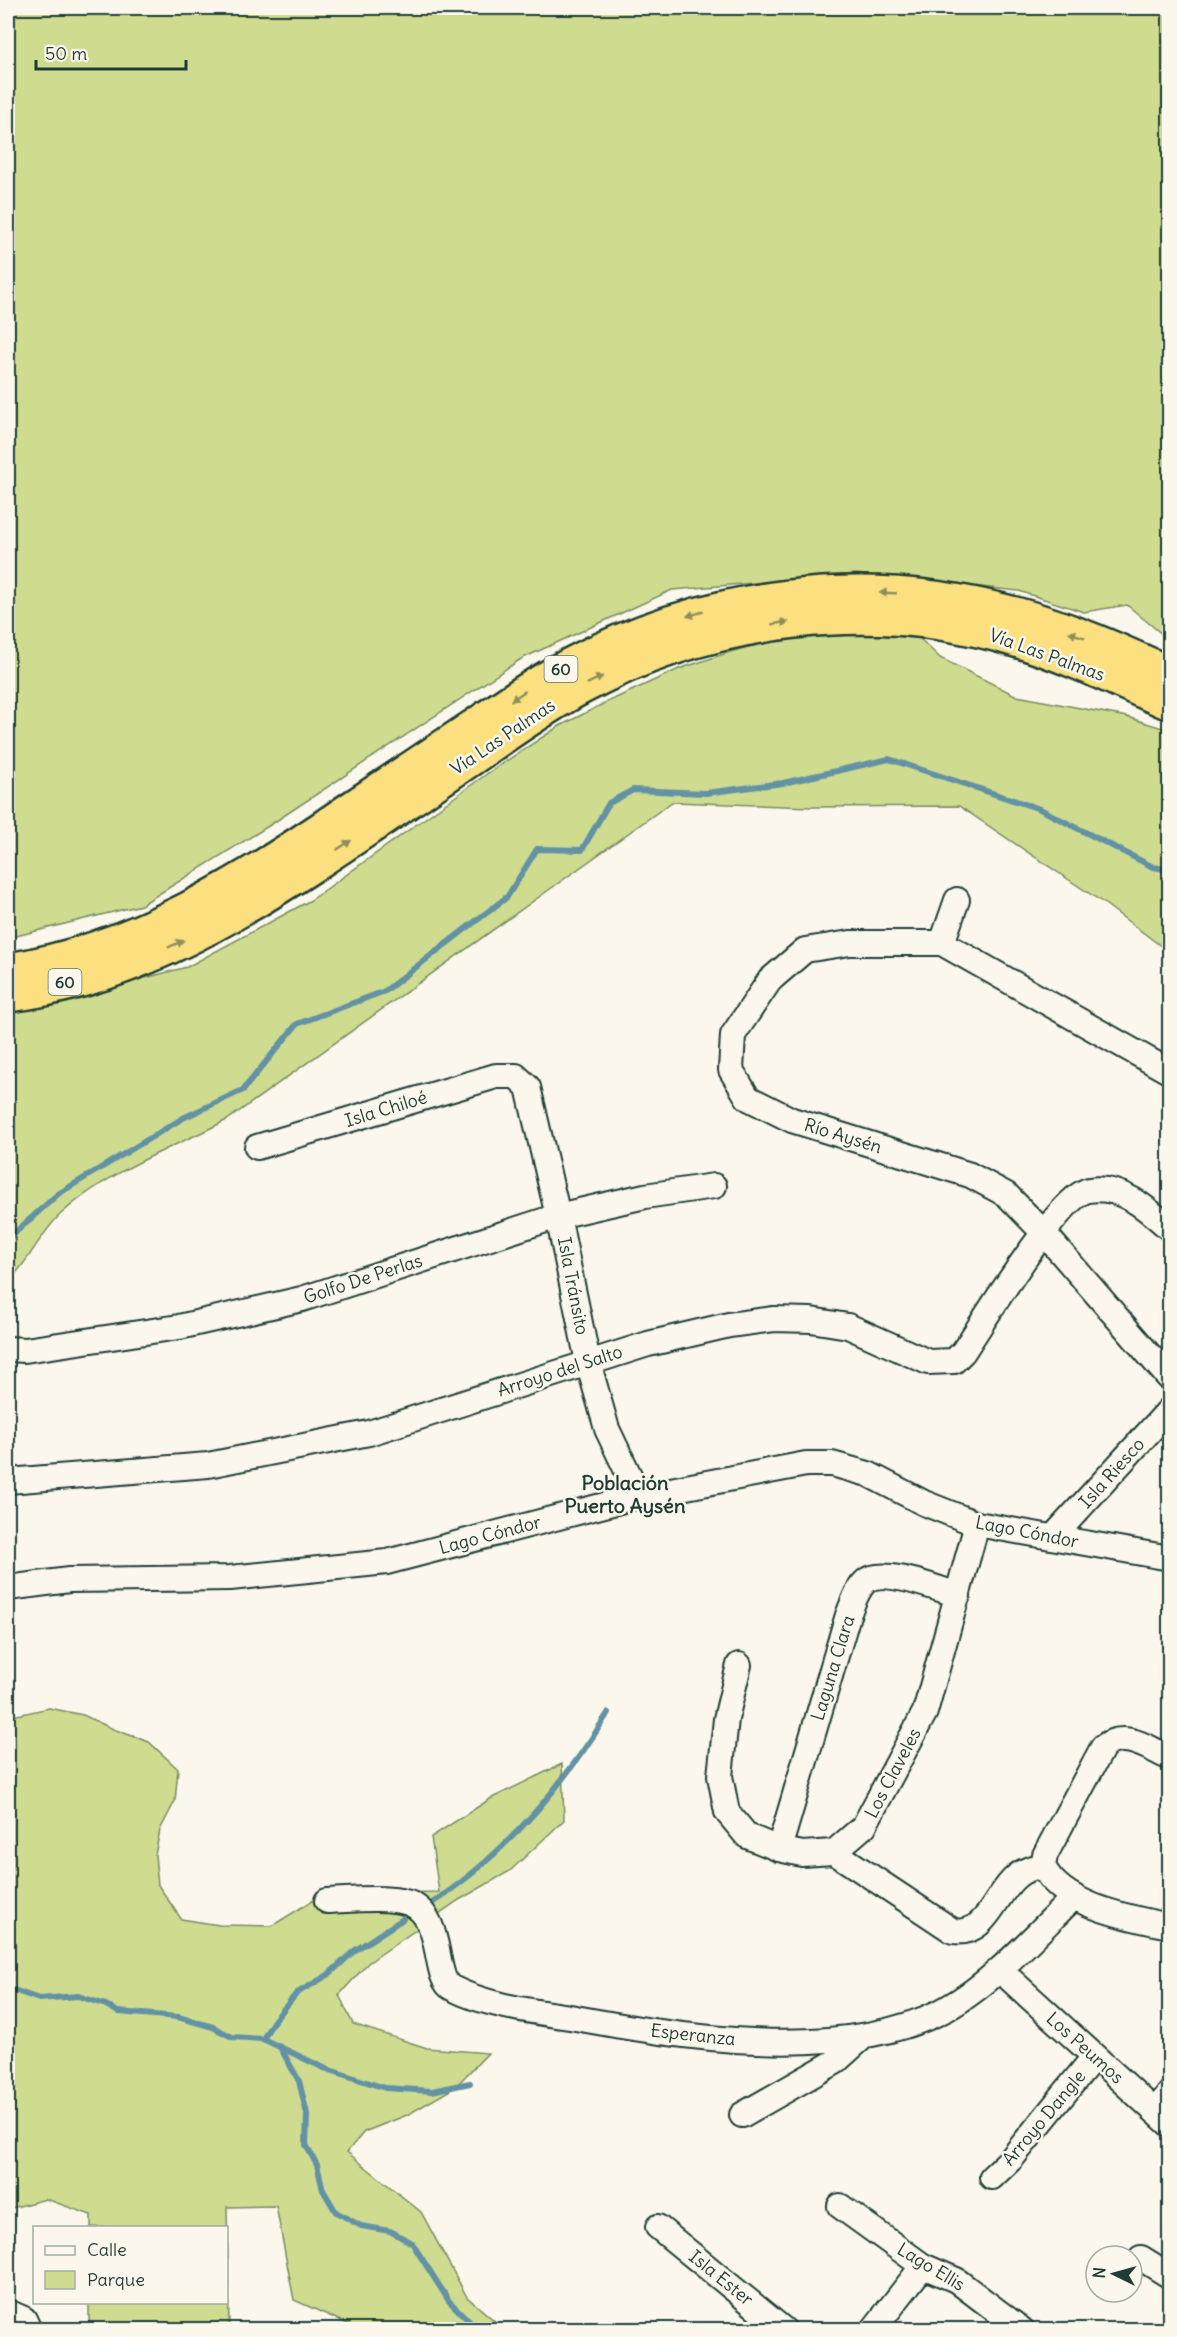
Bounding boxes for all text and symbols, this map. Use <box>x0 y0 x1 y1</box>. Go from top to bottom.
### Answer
scale bar <box>36 33 186 71</box>
text: 50 m <box>45 42 87 65</box>
one-way arrow <box>878 589 897 598</box>
one-way arrow <box>686 610 704 619</box>
one-way arrow <box>771 619 790 628</box>
street label: Vía Las Palmas <box>986 623 1108 686</box>
one-way arrow <box>1068 629 1086 639</box>
road number: 60 <box>544 656 578 682</box>
one-way arrow <box>586 676 603 685</box>
one-way arrow <box>511 690 527 702</box>
street label: Vía Las Palmas <box>446 693 559 780</box>
one-way arrow <box>336 839 352 850</box>
one-way arrow <box>168 939 185 948</box>
road number: 60 <box>48 969 82 995</box>
street label: Isla Chiloé <box>342 1085 430 1132</box>
street label: Río Aysén <box>802 1113 885 1158</box>
street label: Isla Tránsito <box>553 1235 594 1337</box>
street label: Golfo De Perlas <box>300 1248 425 1309</box>
street label: Arroyo del Salto <box>495 1340 625 1402</box>
street label: Isla Riesco <box>1074 1433 1149 1513</box>
district label: Población Puerto Aysén <box>565 1470 686 1518</box>
street label: Lago Cóndor <box>436 1510 544 1559</box>
street label: Lago Cóndor <box>974 1510 1081 1553</box>
street label: Laguna Clara <box>806 1612 859 1723</box>
street label: Los Claveles <box>859 1724 926 1822</box>
street label: Los Peumos <box>1042 2007 1129 2088</box>
street label: Esperanza <box>649 2019 737 2050</box>
street label: Arroyo Dangle <box>997 2065 1090 2170</box>
legend <box>33 2226 228 2304</box>
street label: Lago Ellis <box>893 2237 969 2296</box>
text: Calle <box>87 2238 127 2261</box>
north arrow <box>1084 2244 1144 2304</box>
street label: Isla Ester <box>684 2245 759 2311</box>
text: N <box>1089 2266 1110 2279</box>
text: Parque <box>87 2268 145 2291</box>

